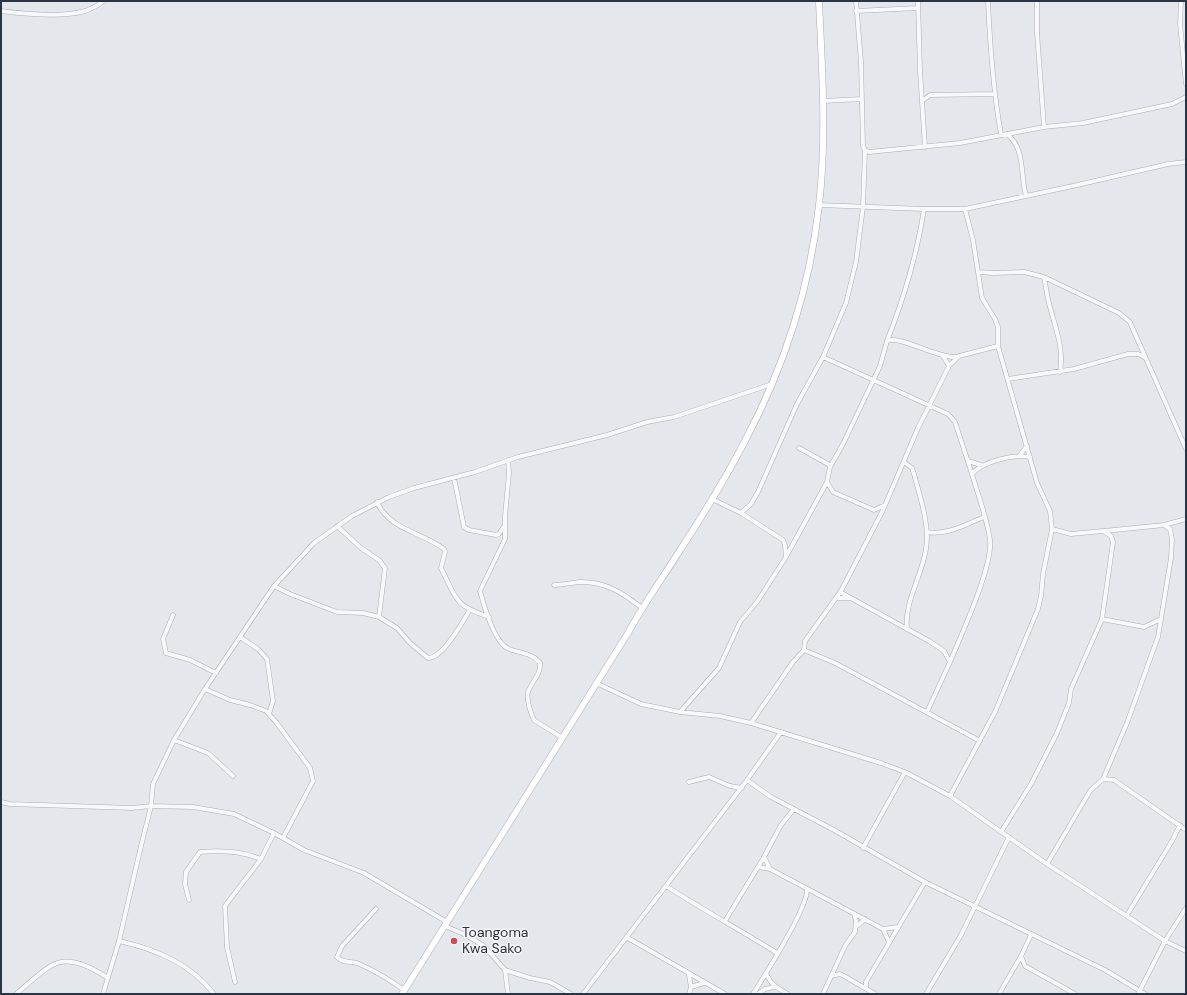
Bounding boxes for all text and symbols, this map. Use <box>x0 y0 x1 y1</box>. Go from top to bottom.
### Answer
place label: Toangoma Kwa Sako <box>462 925 528 958</box>
marker: Toangoma Kwa Sako <box>449 936 459 946</box>

